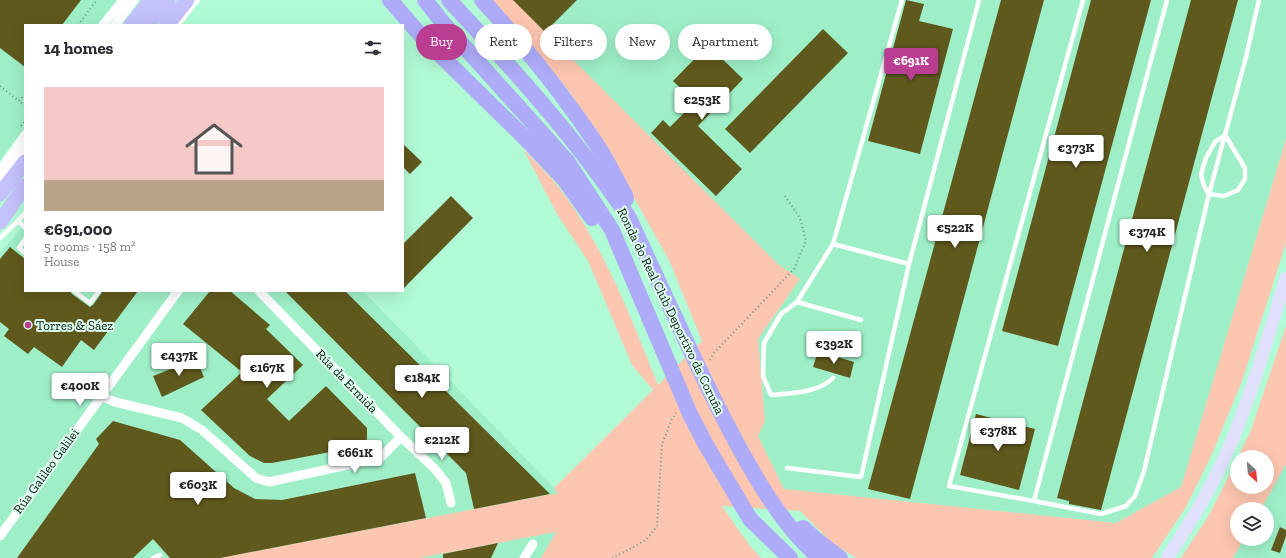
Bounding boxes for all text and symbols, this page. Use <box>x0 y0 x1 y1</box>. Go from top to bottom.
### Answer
chip: Buy <box>416 24 467 60</box>
chip: Rent <box>475 24 532 60</box>
chip: Filters <box>540 24 607 60</box>
chip: New <box>615 24 670 60</box>
chip: Apartment <box>678 24 772 60</box>
icon: filters <box>362 37 384 59</box>
text: 14 homes <box>44 38 113 58</box>
pin: €691K <box>883 48 939 82</box>
text: €691K <box>893 53 929 68</box>
pin: €253K <box>674 87 730 121</box>
text: €253K <box>683 92 721 107</box>
icon: home <box>178 113 250 185</box>
pin: €373K <box>1048 135 1104 169</box>
text: €373K <box>1058 140 1094 155</box>
street label: Ronda do Real Club Deportivo da Coruña <box>614 205 728 417</box>
pin: €522K <box>927 215 983 249</box>
text: €691,000 <box>44 219 112 239</box>
pin: €374K <box>1119 219 1175 253</box>
text: €522K <box>936 220 974 235</box>
text: €374K <box>1129 224 1166 239</box>
text: 5 rooms · 158 m² <box>44 239 135 254</box>
text: House <box>44 254 79 269</box>
place label: Torres & Sáez <box>36 318 113 333</box>
marker: Torres & Sáez <box>23 320 33 330</box>
pin: €392K <box>806 331 862 365</box>
text: €392K <box>815 336 853 351</box>
pin: €437K <box>151 343 207 377</box>
street label: Rúa da Ermida <box>313 346 381 416</box>
text: €437K <box>160 348 198 363</box>
pin: €167K <box>239 355 295 389</box>
text: €167K <box>249 360 285 375</box>
pin: €184K <box>394 365 450 399</box>
text: €184K <box>404 370 440 385</box>
pin: €400K <box>52 373 108 407</box>
text: €400K <box>61 378 99 393</box>
pin: €378K <box>970 418 1026 452</box>
text: €378K <box>980 423 1016 438</box>
street label: Rúa Galileo Galilei <box>10 425 82 517</box>
pin: €212K <box>414 427 470 461</box>
text: €212K <box>424 432 460 447</box>
pin: €661K <box>327 440 383 474</box>
text: €661K <box>337 445 373 460</box>
north arrow <box>1230 450 1274 494</box>
map controls <box>1230 450 1274 546</box>
pin: €603K <box>170 472 226 506</box>
text: €603K <box>179 477 217 492</box>
button: layers <box>1230 502 1274 546</box>

